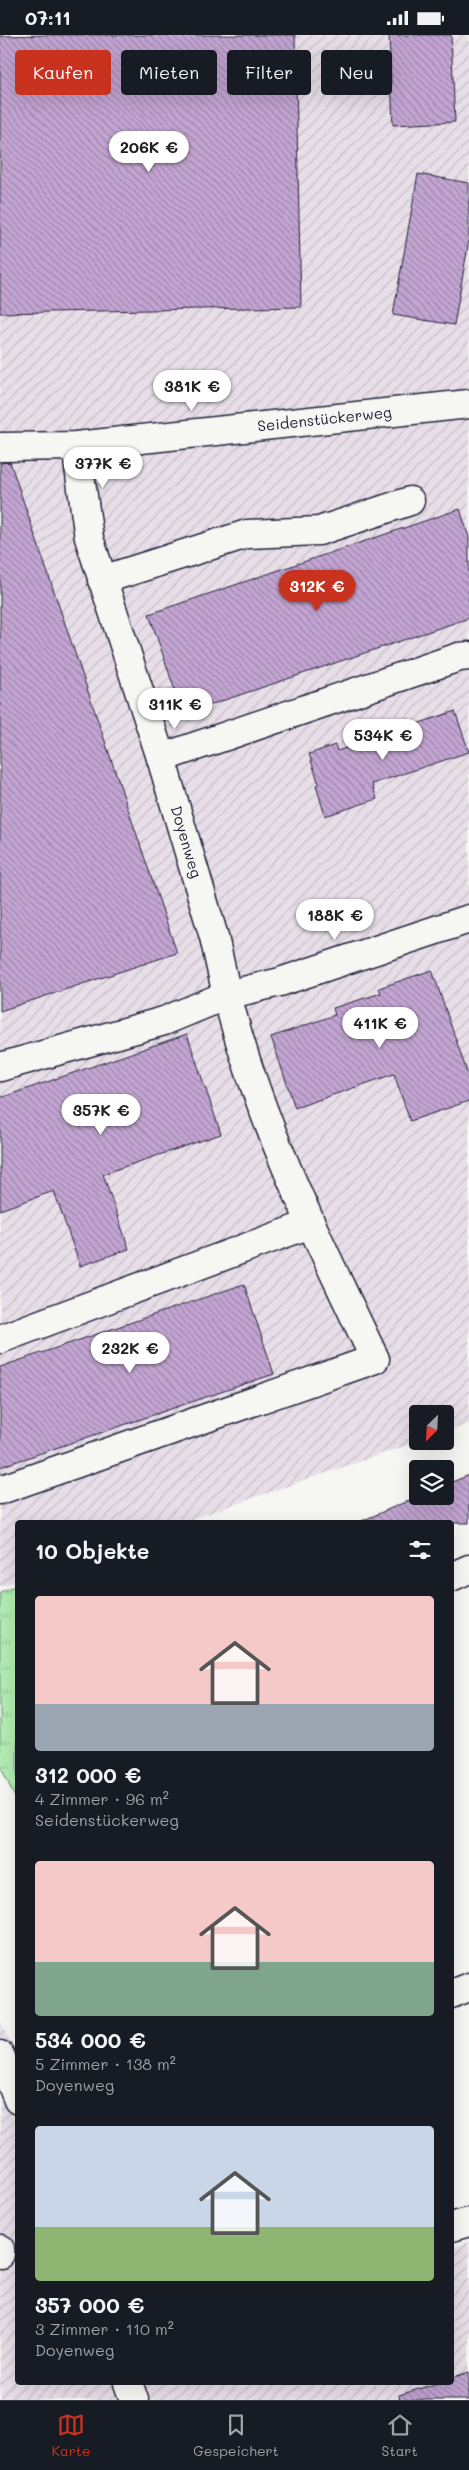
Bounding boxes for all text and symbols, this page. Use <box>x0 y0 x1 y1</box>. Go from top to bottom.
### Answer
text: 07:11 <box>25 5 71 30</box>
chip: Kaufen <box>15 50 111 95</box>
chip: Mieten <box>121 50 217 95</box>
chip: Filter <box>227 50 311 95</box>
chip: Neu <box>321 50 392 95</box>
pin: 206K € <box>108 131 190 173</box>
text: 206K € <box>120 136 178 157</box>
pin: 381K € <box>151 369 233 412</box>
text: 381K € <box>164 375 220 396</box>
street label: Seidenstückerweg <box>256 401 393 436</box>
pin: 377K € <box>62 447 144 489</box>
text: 377K € <box>75 452 131 473</box>
pin: 312K € <box>276 569 358 612</box>
text: 312K € <box>290 575 344 596</box>
pin: 311K € <box>134 687 216 730</box>
text: 311K € <box>148 693 202 714</box>
pin: 534K € <box>342 719 424 761</box>
text: 534K € <box>354 724 412 745</box>
street label: Doyenweg <box>167 803 207 880</box>
pin: 188K € <box>294 899 376 941</box>
text: 188K € <box>307 904 363 925</box>
pin: 411K € <box>339 1007 421 1049</box>
text: 411K € <box>353 1012 407 1033</box>
pin: 357K € <box>60 1093 142 1136</box>
text: 357K € <box>72 1099 130 1120</box>
pin: 232K € <box>89 1331 171 1374</box>
text: 232K € <box>102 1337 158 1358</box>
north arrow <box>409 1405 454 1450</box>
map controls <box>409 1405 454 1505</box>
button: layers <box>409 1460 454 1505</box>
icon: filters <box>406 1536 434 1564</box>
text: 10 Objekte <box>35 1537 149 1564</box>
icon: home <box>190 1628 280 1718</box>
text: 312 000 € <box>35 1761 141 1788</box>
text: 4 Zimmer · 96 m² <box>35 1788 169 1809</box>
text: Seidenstückerweg <box>35 1809 179 1830</box>
icon: home <box>190 1893 280 1983</box>
text: 534 000 € <box>35 2026 146 2053</box>
text: 5 Zimmer · 138 m² <box>35 2053 176 2074</box>
text: Doyenweg <box>35 2074 114 2095</box>
icon: home <box>190 2158 280 2248</box>
text: 357 000 € <box>35 2291 144 2318</box>
text: 3 Zimmer · 110 m² <box>35 2318 174 2339</box>
text: Doyenweg <box>35 2339 114 2360</box>
tab: Karte <box>51 2411 91 2460</box>
tab: Gespeichert <box>193 2411 279 2460</box>
tab: Start <box>382 2411 418 2460</box>

